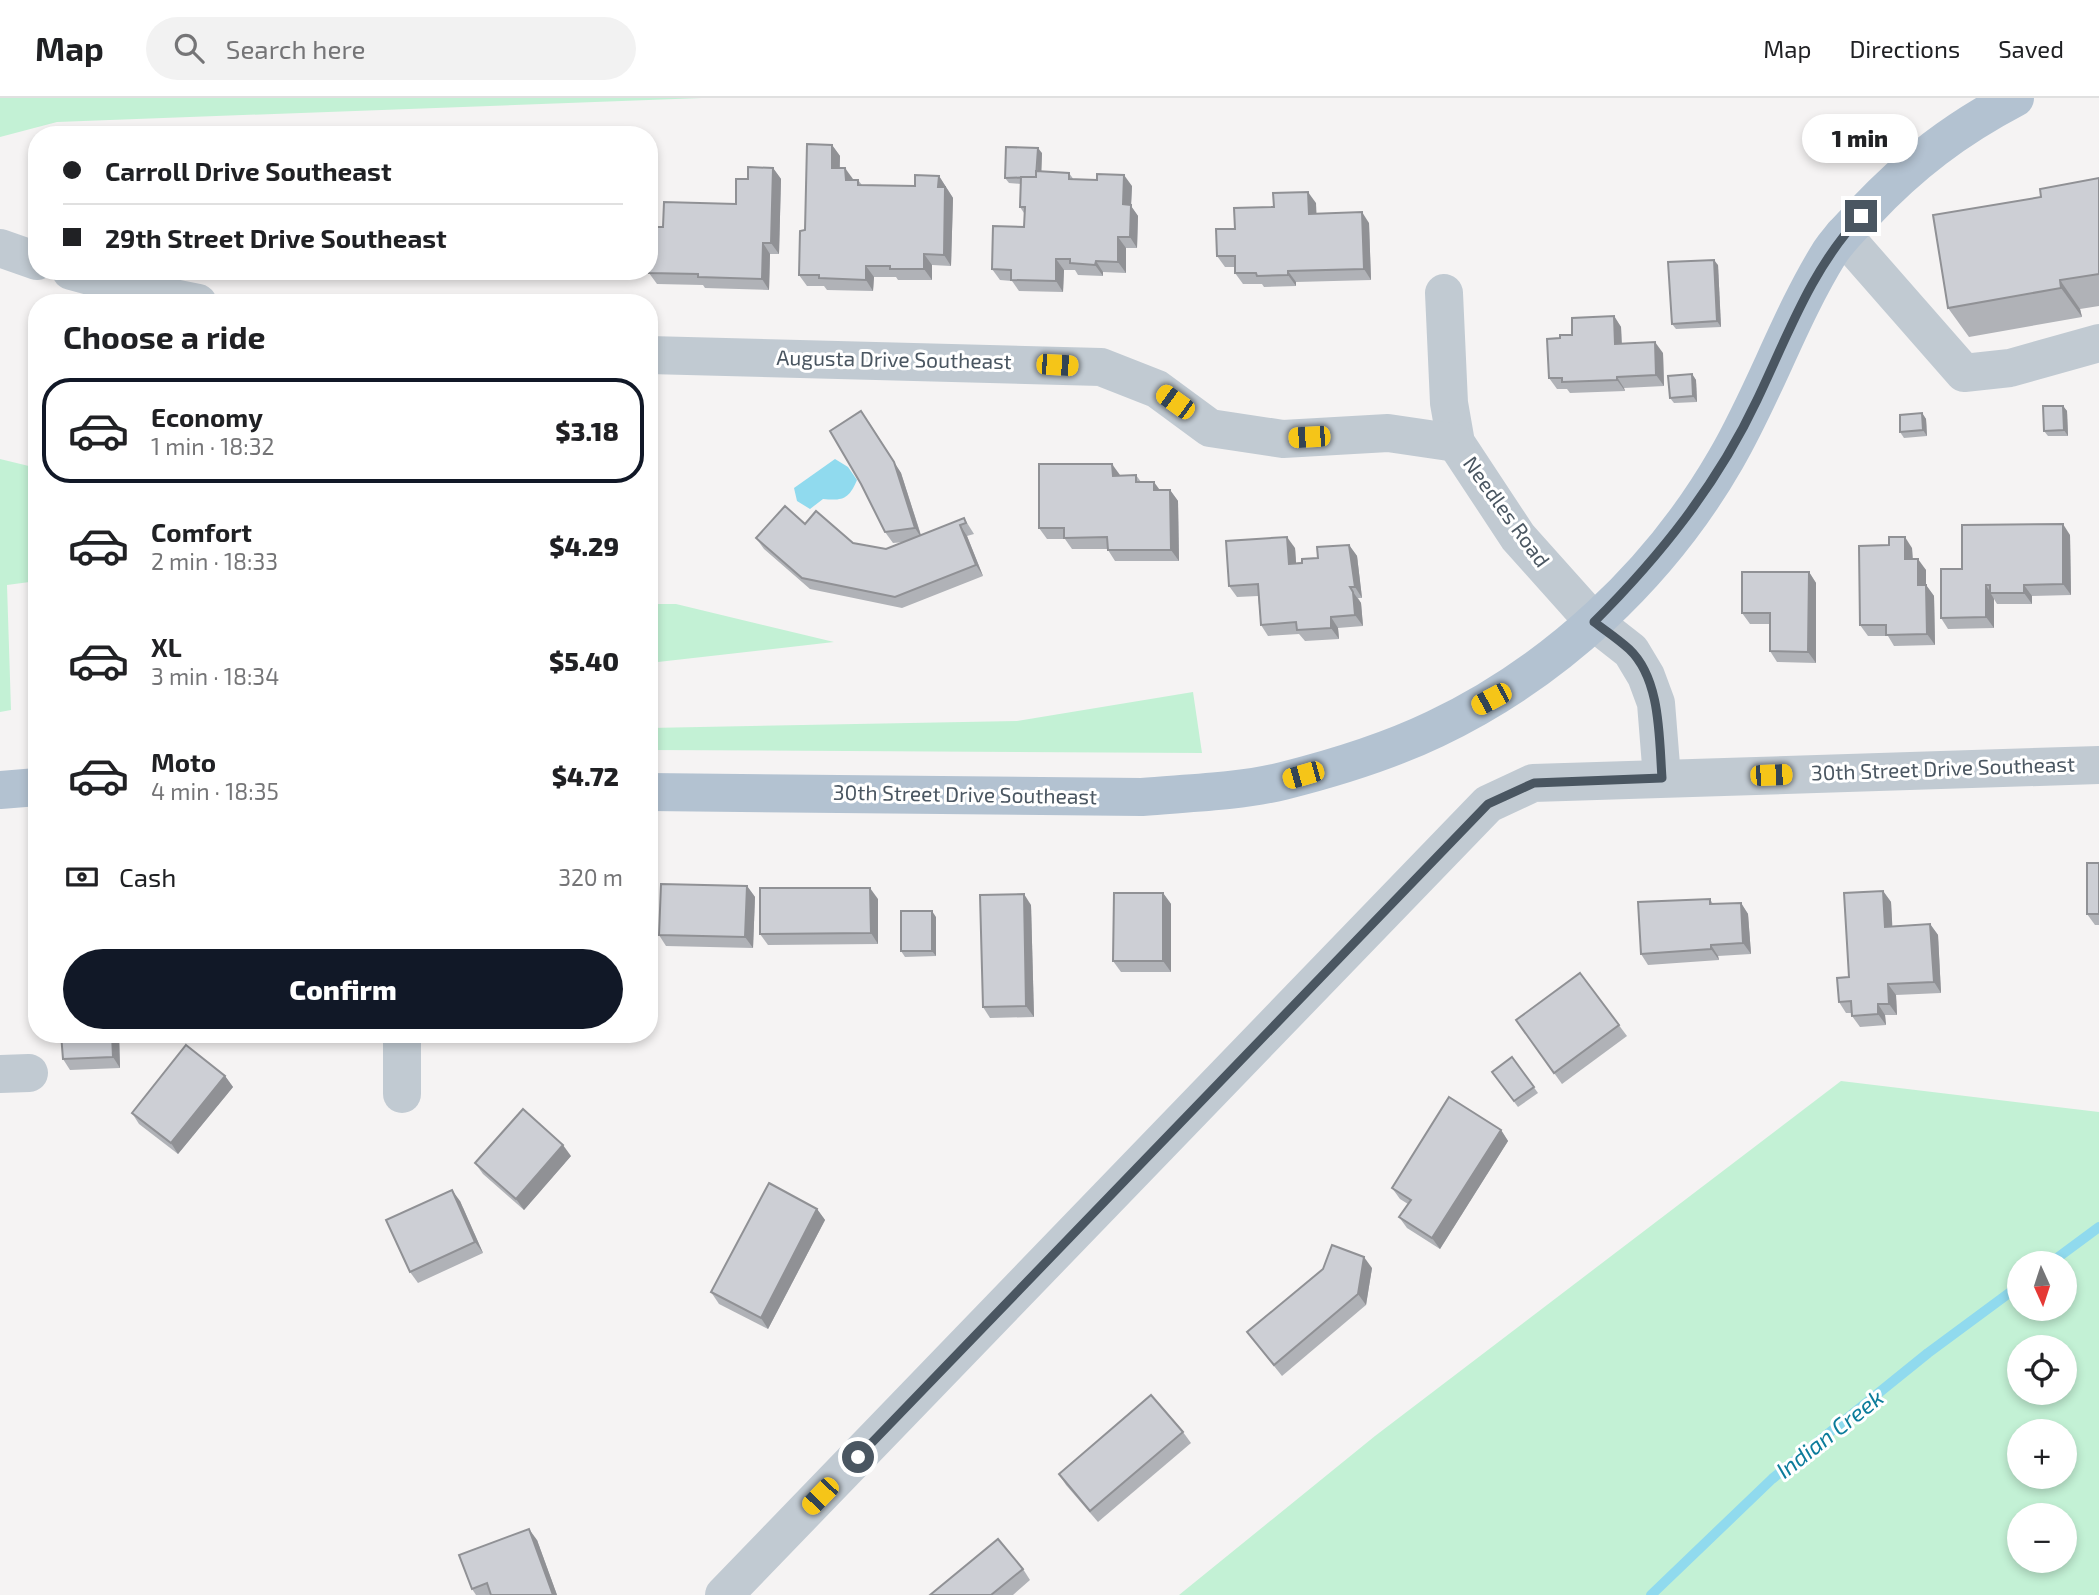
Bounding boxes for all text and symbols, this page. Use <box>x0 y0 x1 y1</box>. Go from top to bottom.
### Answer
search box <box>146 17 636 80</box>
text: Map <box>35 28 104 68</box>
icon: search <box>170 29 208 67</box>
text: Search here <box>226 33 365 64</box>
text: Map <box>1763 34 1811 63</box>
text: Directions <box>1849 34 1960 63</box>
text: Saved <box>1998 34 2064 63</box>
callout: 1 min <box>1803 115 1919 164</box>
text: 1 min <box>1832 124 1888 152</box>
text: Carroll Drive Southeast <box>105 155 392 186</box>
route end <box>1845 200 1877 232</box>
text: 29th Street Drive Southeast <box>105 222 447 253</box>
text: Choose a ride <box>63 317 266 355</box>
street label: Augusta Drive Southeast <box>776 344 1012 373</box>
car <box>1036 353 1079 377</box>
car <box>1152 381 1199 423</box>
icon: car <box>67 399 130 462</box>
text: Economy <box>151 401 263 432</box>
text: $3.18 <box>555 415 619 446</box>
car <box>1288 425 1331 449</box>
text: 1 min · 18:32 <box>151 432 274 460</box>
street label: Needles Road <box>1459 451 1556 571</box>
icon: car <box>67 514 130 577</box>
text: Comfort <box>151 516 252 547</box>
text: $4.29 <box>549 530 619 561</box>
text: 2 min · 18:33 <box>151 547 278 575</box>
icon: car <box>67 629 130 692</box>
text: XL <box>151 631 182 662</box>
text: $5.40 <box>549 645 619 676</box>
text: 3 min · 18:34 <box>151 662 279 690</box>
car <box>1468 680 1515 718</box>
icon: car <box>67 744 130 807</box>
text: Moto <box>151 746 216 777</box>
street label: 30th Street Drive Southeast <box>1811 750 2075 785</box>
car <box>1280 759 1327 791</box>
text: $4.72 <box>552 760 619 791</box>
car <box>1750 764 1793 786</box>
text: 4 min · 18:35 <box>151 777 279 805</box>
street label: 30th Street Drive Southeast <box>833 779 1097 808</box>
icon: cash <box>63 858 101 896</box>
text: Cash <box>119 861 176 892</box>
text: 320 m <box>558 863 623 891</box>
button: Confirm <box>63 949 623 1029</box>
north arrow <box>2007 1251 2077 1321</box>
map controls <box>2007 1251 2077 1573</box>
button: locate <box>2007 1335 2077 1405</box>
water label: Indian Creek <box>1770 1383 1889 1484</box>
button: + <box>2007 1419 2077 1489</box>
route start <box>842 1441 874 1473</box>
car <box>798 1474 843 1518</box>
button: − <box>2007 1503 2077 1573</box>

